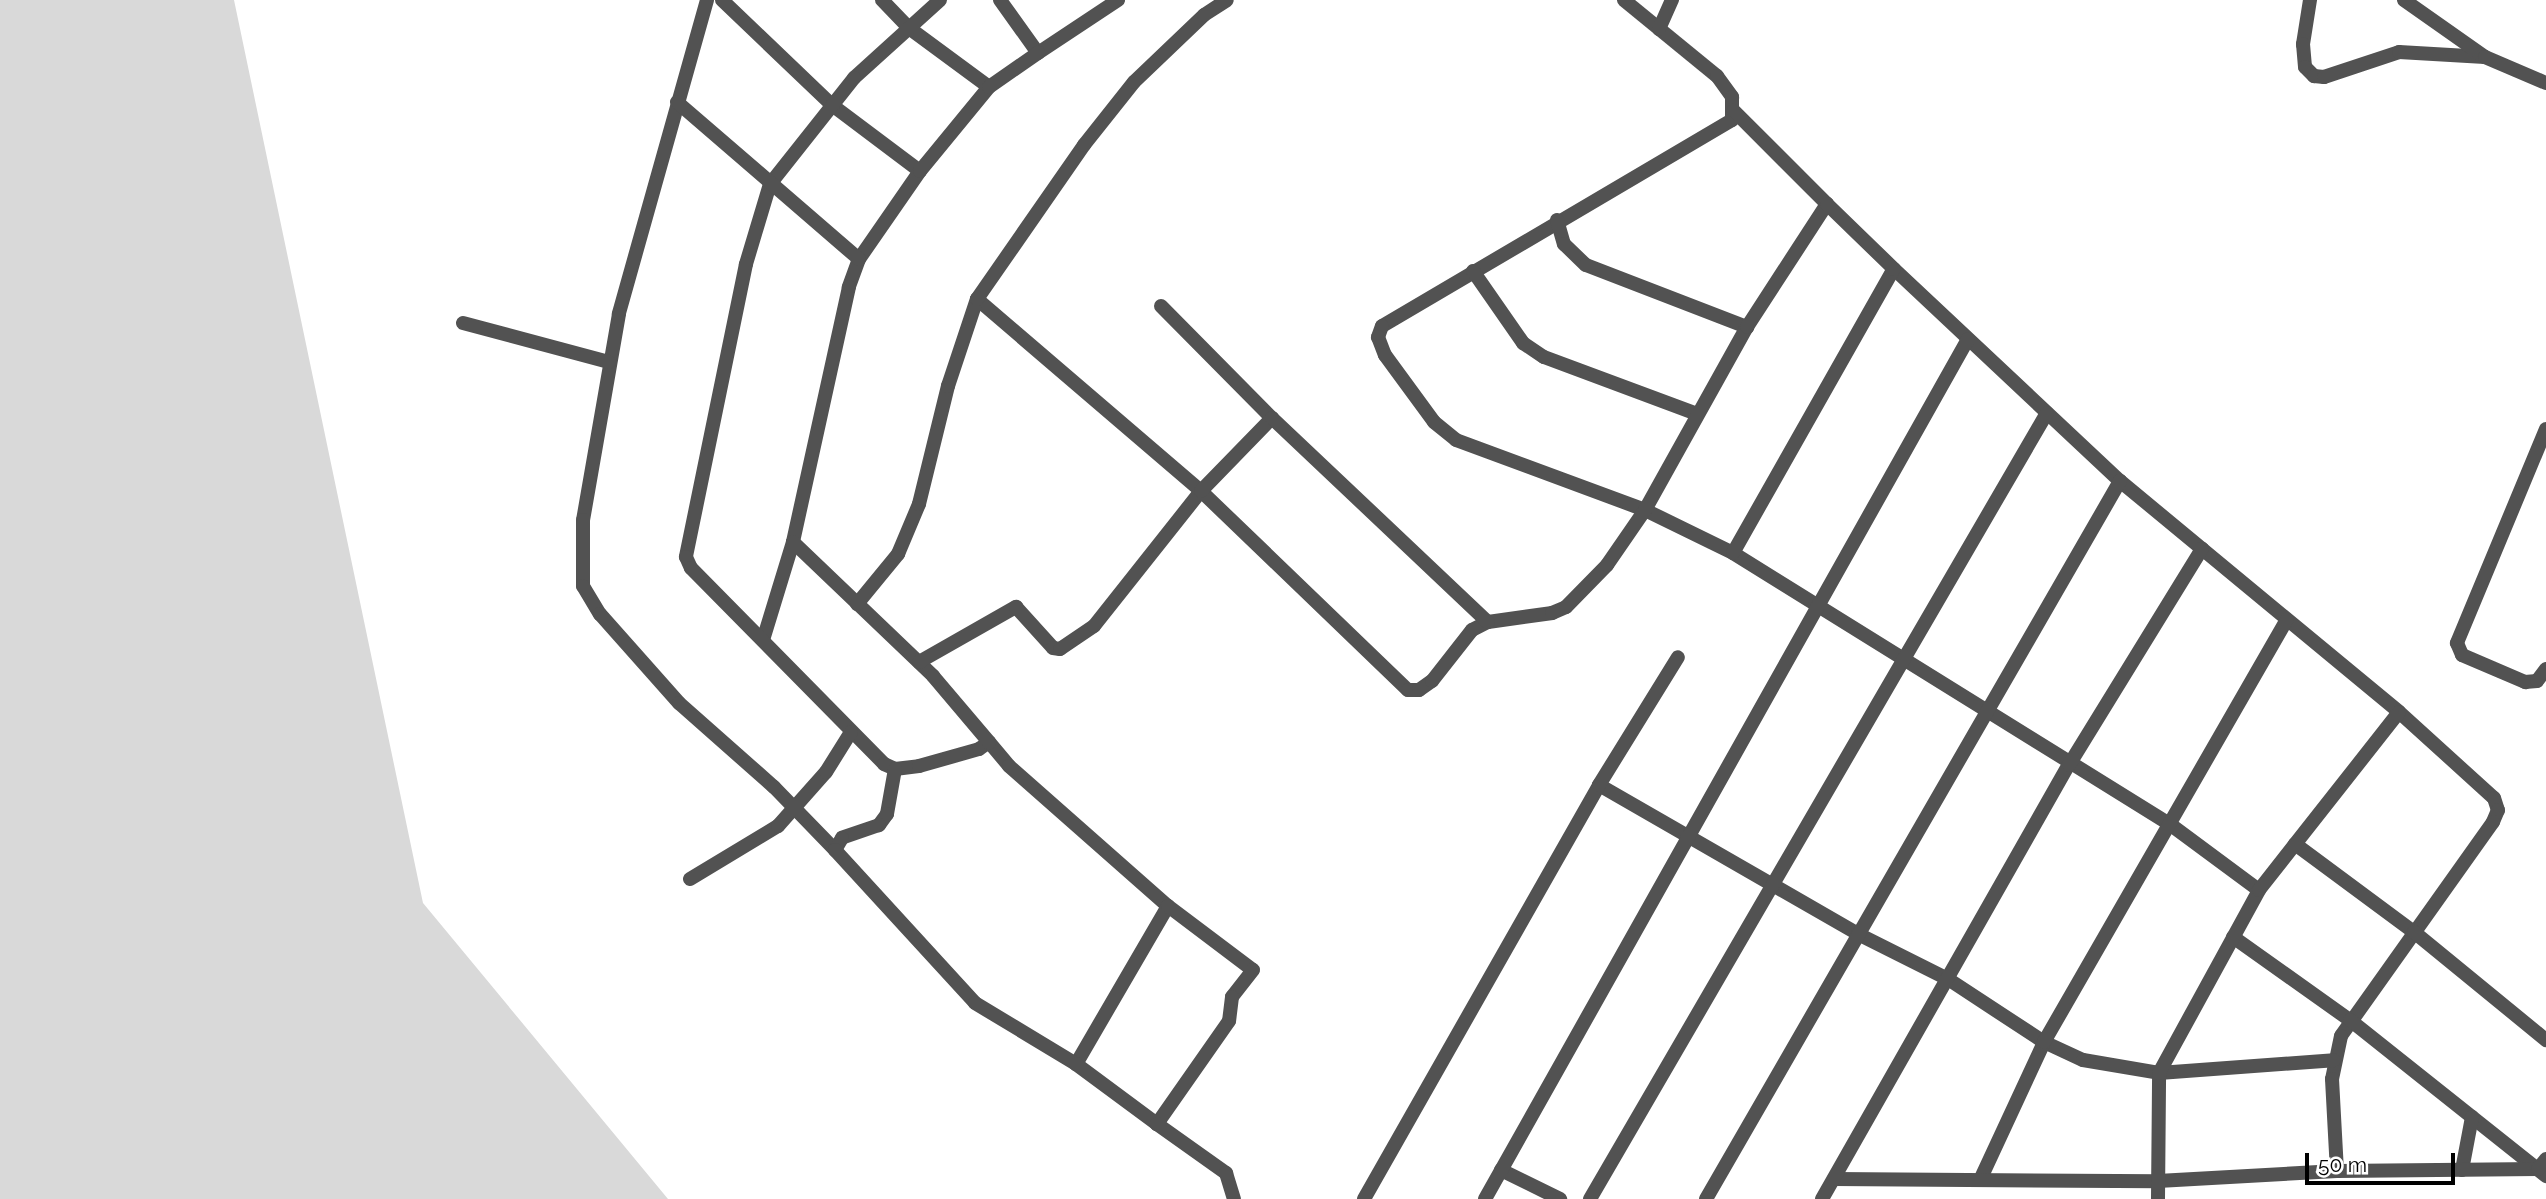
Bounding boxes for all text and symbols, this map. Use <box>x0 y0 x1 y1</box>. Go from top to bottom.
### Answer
scale bar <box>2308 1140 2458 1184</box>
text: 50 m <box>2318 1152 2367 1177</box>

